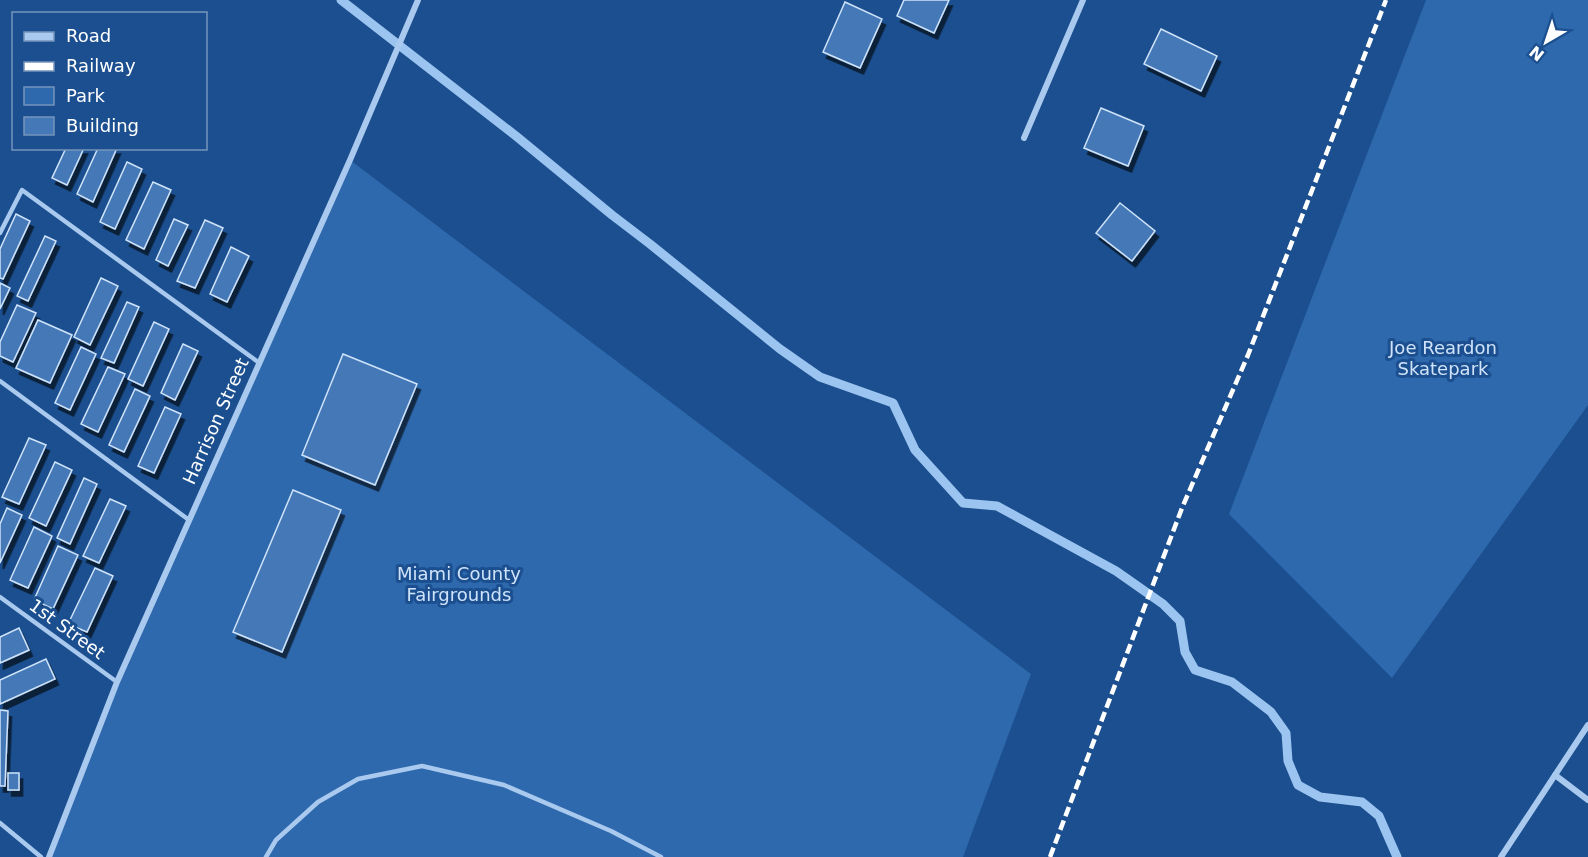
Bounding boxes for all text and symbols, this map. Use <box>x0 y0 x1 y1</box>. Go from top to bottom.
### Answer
legend <box>12 12 207 150</box>
north arrow <box>1516 12 1576 72</box>
text: Road <box>66 25 111 46</box>
text: N <box>1526 42 1548 65</box>
text: Railway <box>66 55 136 76</box>
text: Park <box>66 85 105 106</box>
text: Building <box>66 115 139 136</box>
park label: Joe Reardon Skatepark <box>1388 337 1497 379</box>
street label: Harrison Street <box>178 354 253 487</box>
park label: Miami County Fairgrounds <box>397 563 521 605</box>
street label: 1st Street <box>25 594 109 663</box>

